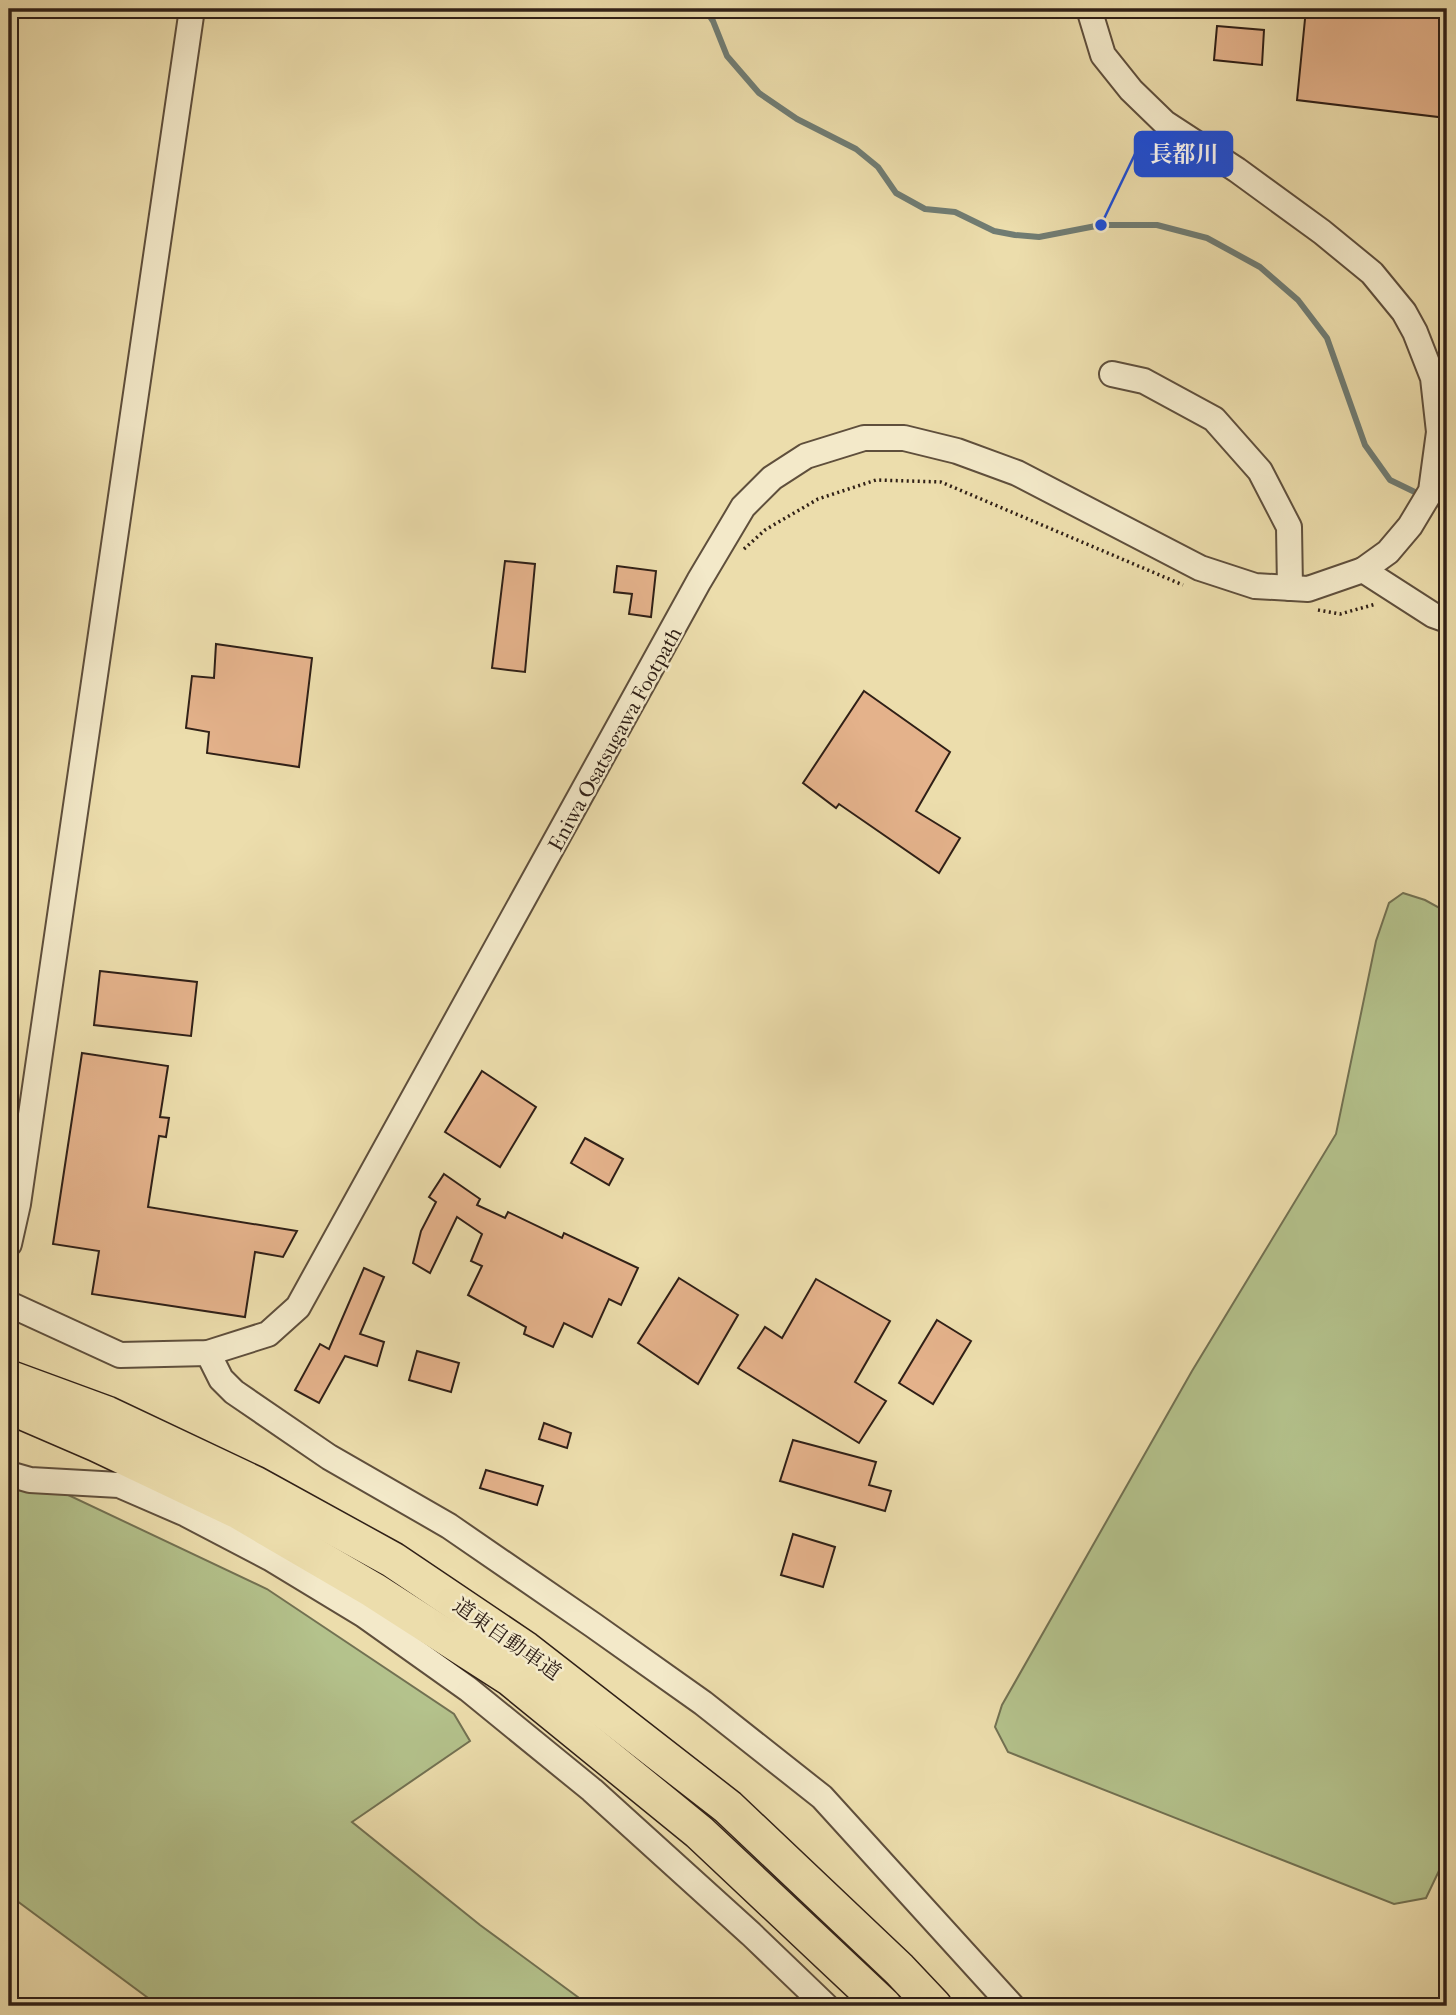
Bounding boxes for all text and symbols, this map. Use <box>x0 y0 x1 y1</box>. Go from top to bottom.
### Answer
callout: 長都川 <box>1135 132 1232 176</box>
text: 長都川 <box>1150 141 1219 168</box>
street label: Eniwa Osatsugawa Footpath <box>543 623 687 855</box>
street label: 道東自動車道 <box>449 1593 565 1685</box>

